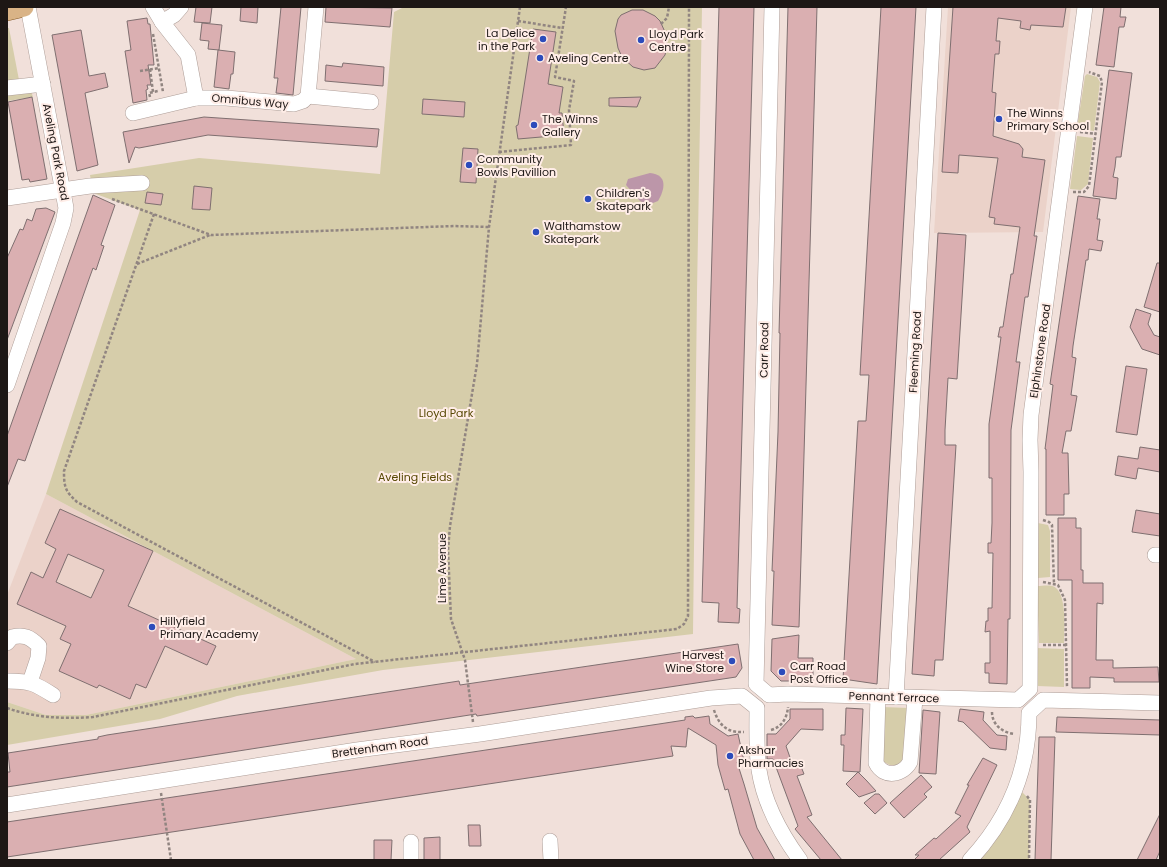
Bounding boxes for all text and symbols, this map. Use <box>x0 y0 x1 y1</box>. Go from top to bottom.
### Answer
place label: La Delice in the Park <box>478 25 535 54</box>
place label: Lloyd Park Centre <box>649 26 704 55</box>
marker: La Delice in the Park <box>538 34 548 44</box>
marker: Lloyd Park Centre <box>636 35 646 45</box>
place label: Aveling Centre <box>548 50 629 66</box>
marker: Aveling Centre <box>535 53 545 63</box>
street label: Omnibus Way <box>211 90 290 112</box>
street label: Aveling Park Road <box>39 102 73 202</box>
place label: The Winns Primary School <box>1007 105 1089 134</box>
place label: The Winns Gallery <box>542 111 598 140</box>
marker: The Winns Primary School <box>994 114 1004 124</box>
marker: The Winns Gallery <box>529 120 539 130</box>
place label: Community Bowls Pavillion <box>477 151 556 180</box>
marker: Community Bowls Pavillion <box>464 160 474 170</box>
place label: Children's Skatepark <box>596 185 651 214</box>
marker: Children's Skatepark <box>583 194 593 204</box>
place label: Walthamstow Skatepark <box>544 218 621 247</box>
marker: Walthamstow Skatepark <box>531 227 541 237</box>
street label: Elphinstone Road <box>1025 303 1055 399</box>
street label: Fleeming Road <box>905 311 925 393</box>
street label: Carr Road <box>756 322 772 378</box>
park label: Lloyd Park <box>419 405 474 421</box>
park label: Aveling Fields <box>378 469 452 485</box>
street label: Lime Avenue <box>434 533 450 603</box>
place label: Hillyfield Primary Academy <box>160 613 259 642</box>
marker: Hillyfield Primary Academy <box>147 622 157 632</box>
place label: Harvest Wine Store <box>665 647 724 676</box>
marker: Harvest Wine Store <box>727 656 737 666</box>
place label: Carr Road Post Office <box>790 658 848 687</box>
marker: Carr Road Post Office <box>777 667 787 677</box>
street label: Pennant Terrace <box>848 687 940 707</box>
street label: Brettenham Road <box>331 732 429 762</box>
place label: Akshar Pharmacies <box>738 742 804 771</box>
marker: Akshar Pharmacies <box>725 751 735 761</box>

